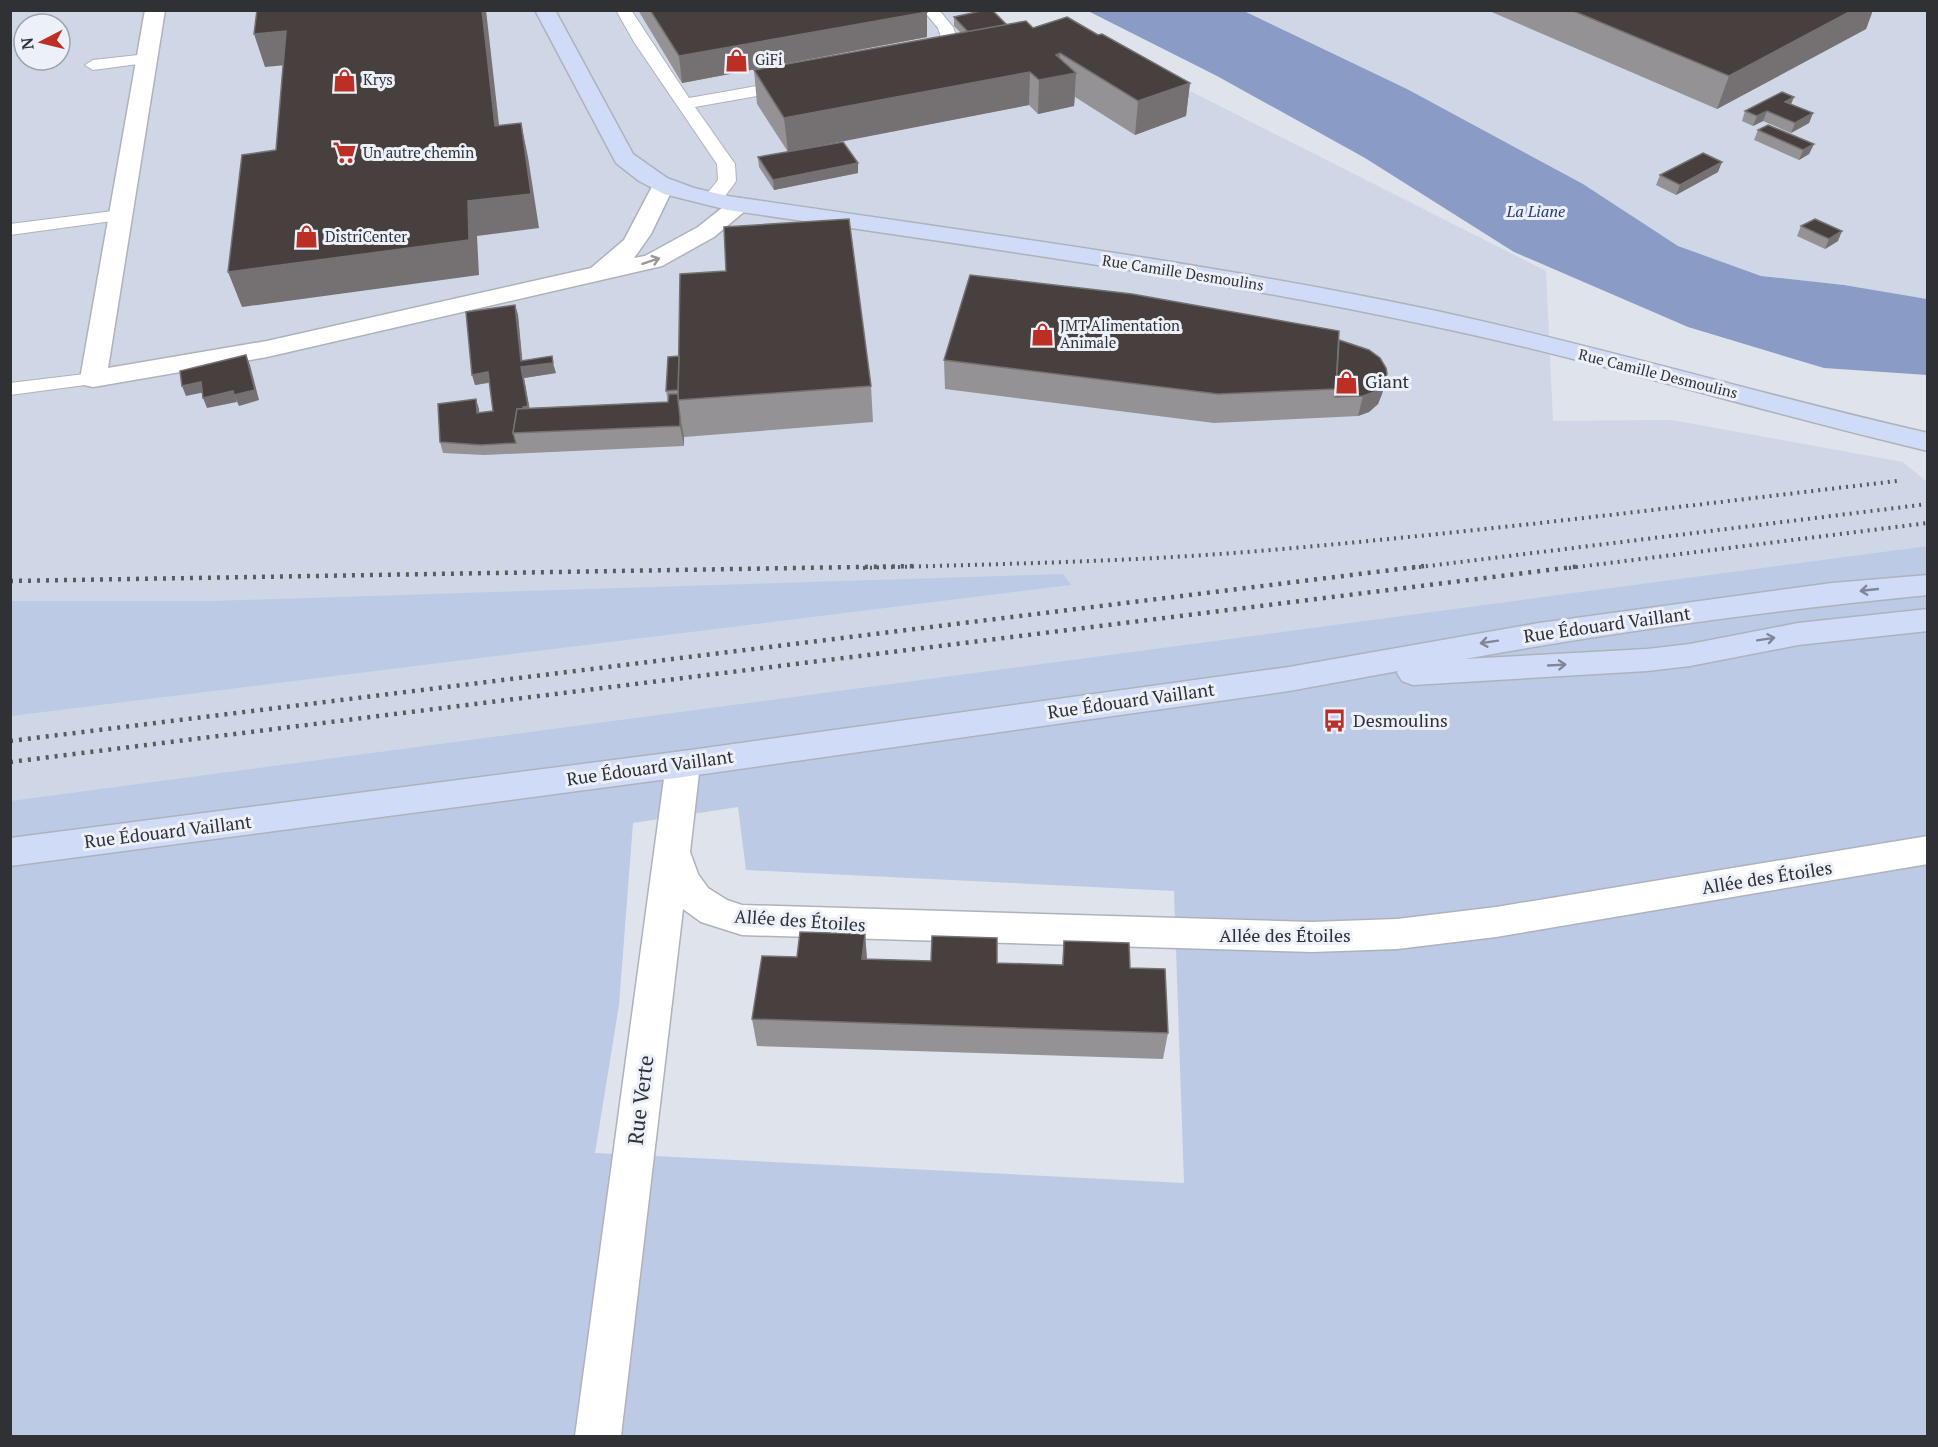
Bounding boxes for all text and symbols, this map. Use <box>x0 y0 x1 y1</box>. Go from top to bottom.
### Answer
north arrow <box>12 12 72 72</box>
text: N <box>15 36 39 51</box>
shop icon: GiFi <box>724 47 750 73</box>
place label: GiFi <box>755 49 783 69</box>
shop icon: Krys <box>332 67 358 93</box>
place label: Krys <box>363 69 393 89</box>
supermarket icon: Un autre chemin <box>332 140 358 166</box>
place label: Un autre chemin <box>363 142 474 162</box>
water label: La Liane <box>1506 200 1565 222</box>
shop icon: DistriCenter <box>294 224 320 250</box>
place label: DistriCenter <box>325 226 407 246</box>
street label: Rue Camille Desmoulins <box>1101 249 1265 295</box>
one-way arrow <box>641 255 660 266</box>
place label: JMT Alimentation Animale <box>1060 315 1180 352</box>
shop icon: JMT Alimentation Animale <box>1029 322 1055 348</box>
street label: Rue Camille Desmoulins <box>1577 344 1740 402</box>
shop icon: Giant <box>1334 369 1360 395</box>
place label: Giant <box>1365 369 1410 393</box>
one-way arrow <box>1860 585 1880 596</box>
street label: Rue Édouard Vaillant <box>1522 600 1692 648</box>
one-way arrow <box>1756 634 1776 645</box>
one-way arrow <box>1479 637 1499 648</box>
one-way arrow <box>1547 660 1566 671</box>
street label: Rue Édouard Vaillant <box>1046 676 1216 724</box>
bus stop icon: Desmoulins <box>1322 708 1348 734</box>
place label: Desmoulins <box>1353 708 1448 732</box>
street label: Rue Édouard Vaillant <box>565 743 735 791</box>
street label: Rue Édouard Vaillant <box>83 809 253 853</box>
street label: Allée des Étoiles <box>1700 855 1834 899</box>
street label: Allée des Étoiles <box>734 903 867 937</box>
street label: Allée des Étoiles <box>1219 923 1351 947</box>
street label: Rue Verte <box>621 1054 659 1146</box>

